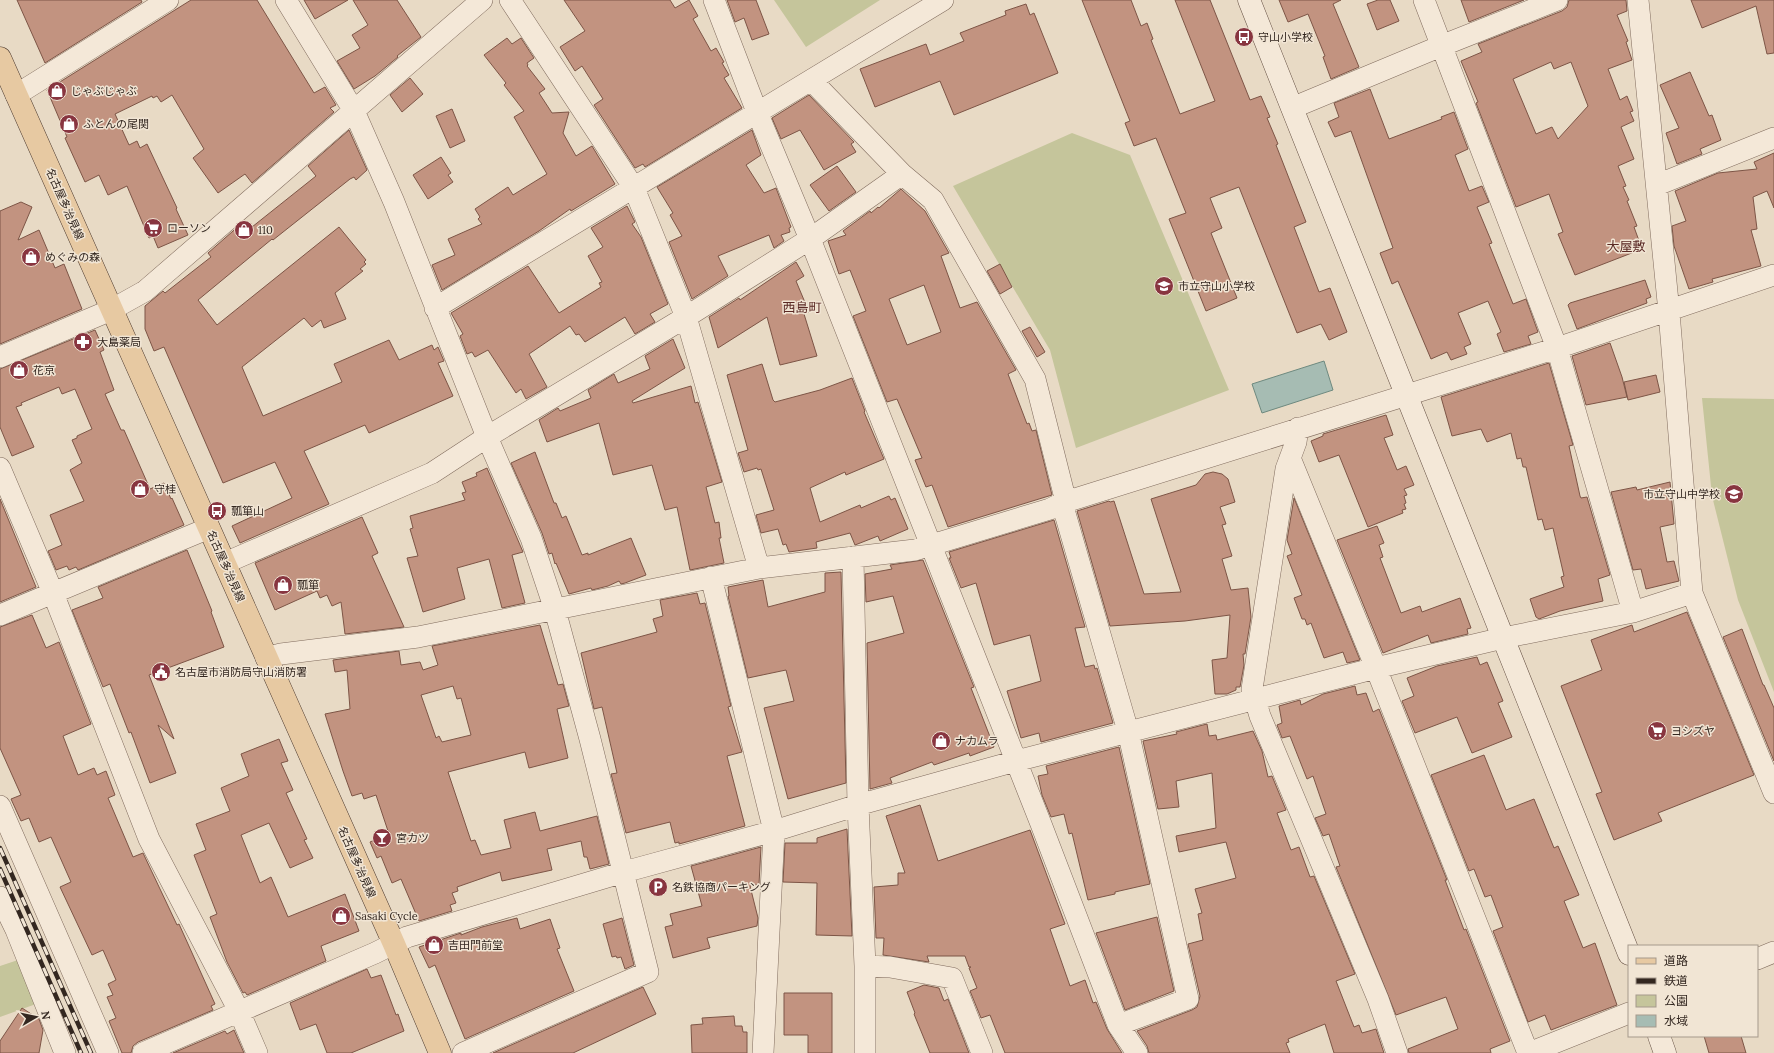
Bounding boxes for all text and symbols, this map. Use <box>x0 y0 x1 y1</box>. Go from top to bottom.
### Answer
bus stop icon: 守山小学校 <box>1233 26 1255 48</box>
place label: 守山小学校 <box>1258 30 1313 44</box>
shop icon: じゃぶじゃぶ <box>46 80 68 102</box>
place label: じゃぶじゃぶ <box>71 84 137 98</box>
shop icon: ふとんの尾関 <box>58 113 80 135</box>
place label: ふとんの尾関 <box>83 117 149 131</box>
street label: 名古屋多治見線 <box>43 166 87 242</box>
supermarket icon: ローソン <box>142 217 164 239</box>
shop icon: 110 <box>233 219 255 241</box>
place label: ローソン <box>167 221 211 235</box>
place label: 110 <box>258 223 273 237</box>
district label: 大屋敷 <box>1606 238 1646 255</box>
shop icon: めぐみの森 <box>20 246 42 268</box>
place label: めぐみの森 <box>45 250 100 264</box>
school or university icon: 市立守山小学校 <box>1153 275 1175 297</box>
place label: 市立守山小学校 <box>1178 279 1255 293</box>
district label: 西島町 <box>782 299 822 316</box>
pharmacy icon: 大島薬局 <box>72 331 94 353</box>
place label: 大島薬局 <box>97 335 141 349</box>
shop icon: 花京 <box>8 359 30 381</box>
place label: 花京 <box>33 363 55 377</box>
shop icon: 守桂 <box>129 478 151 500</box>
place label: 守桂 <box>154 482 176 496</box>
school or university icon: 市立守山中学校 <box>1723 483 1745 505</box>
place label: 市立守山中学校 <box>1643 487 1720 501</box>
bus stop icon: 瓢箪山 <box>206 500 228 522</box>
place label: 瓢箪山 <box>231 504 264 518</box>
street label: 名古屋多治見線 <box>204 528 248 604</box>
shop icon: 瓢箪 <box>272 574 294 596</box>
place label: 瓢箪 <box>297 578 319 592</box>
public building icon: 名古屋市消防局守山消防署 <box>150 661 172 683</box>
place label: 名古屋市消防局守山消防署 <box>175 665 307 679</box>
supermarket icon: ヨシズヤ <box>1646 720 1668 742</box>
place label: ヨシズヤ <box>1671 724 1715 738</box>
shop icon: ナカムラ <box>930 730 952 752</box>
place label: ナカムラ <box>955 734 998 748</box>
street label: 名古屋多治見線 <box>335 824 379 900</box>
bar icon: 宮カツ <box>371 827 393 849</box>
place label: 宮カツ <box>396 831 429 845</box>
parking icon: 名鉄協商パーキング <box>647 876 669 898</box>
place label: 名鉄協商パーキング <box>672 880 771 894</box>
shop icon: Sasaki Cycle <box>330 905 352 927</box>
place label: Sasaki Cycle <box>355 909 418 923</box>
shop icon: 吉田門前堂 <box>423 934 445 956</box>
place label: 吉田門前堂 <box>448 938 503 952</box>
legend <box>1628 945 1758 1037</box>
text: 道路 <box>1664 953 1688 968</box>
text: 鉄道 <box>1664 973 1688 988</box>
text: 公園 <box>1664 993 1688 1008</box>
north arrow <box>16 997 56 1037</box>
text: N <box>38 1010 54 1021</box>
text: 水域 <box>1664 1013 1688 1028</box>

